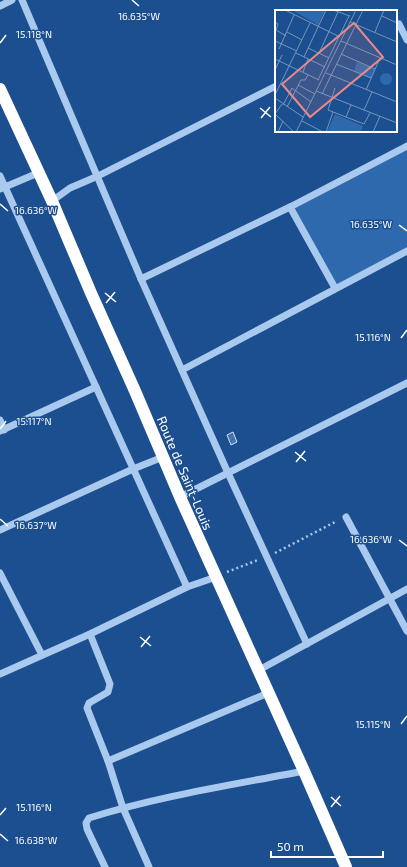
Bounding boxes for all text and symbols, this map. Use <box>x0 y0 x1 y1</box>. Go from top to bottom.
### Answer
text: 16.635°W <box>118 10 160 22</box>
inset map <box>275 10 397 132</box>
text: 15.118°N <box>16 28 52 40</box>
text: 16.636°W <box>15 204 58 216</box>
text: 16.635°W <box>350 218 392 230</box>
text: 15.116°N <box>355 331 391 343</box>
street label: Route de Saint-Louis <box>154 414 216 532</box>
text: 15.117°N <box>17 415 51 427</box>
text: 16.637°W <box>15 519 57 531</box>
text: 16.636°W <box>350 533 393 545</box>
text: 15.115°N <box>355 718 391 730</box>
text: 15.116°N <box>16 801 52 813</box>
scale bar <box>271 833 383 859</box>
text: 16.638°W <box>15 834 58 846</box>
text: 50 m <box>277 839 304 853</box>

